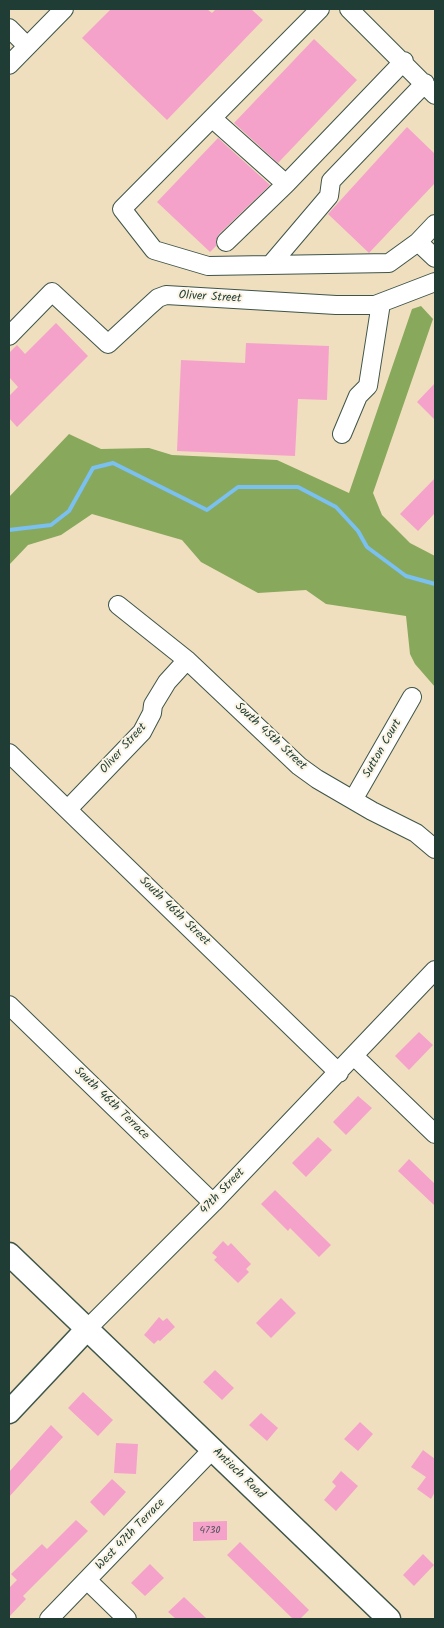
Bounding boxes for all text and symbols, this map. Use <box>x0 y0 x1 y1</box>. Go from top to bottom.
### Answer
street label: Oliver Street <box>178 289 242 307</box>
street label: South 45th Street <box>231 700 309 774</box>
street label: Sutton Court <box>360 717 406 781</box>
street label: Oliver Street <box>98 721 150 777</box>
street label: South 46th Street <box>136 874 212 950</box>
street label: South 46th Terrace <box>70 1065 152 1143</box>
street label: 47th Street <box>198 1166 248 1218</box>
street label: Antioch Road <box>209 1445 267 1503</box>
street label: West 47th Terrace <box>93 1496 169 1574</box>
house number: 4730 <box>200 1525 220 1537</box>

